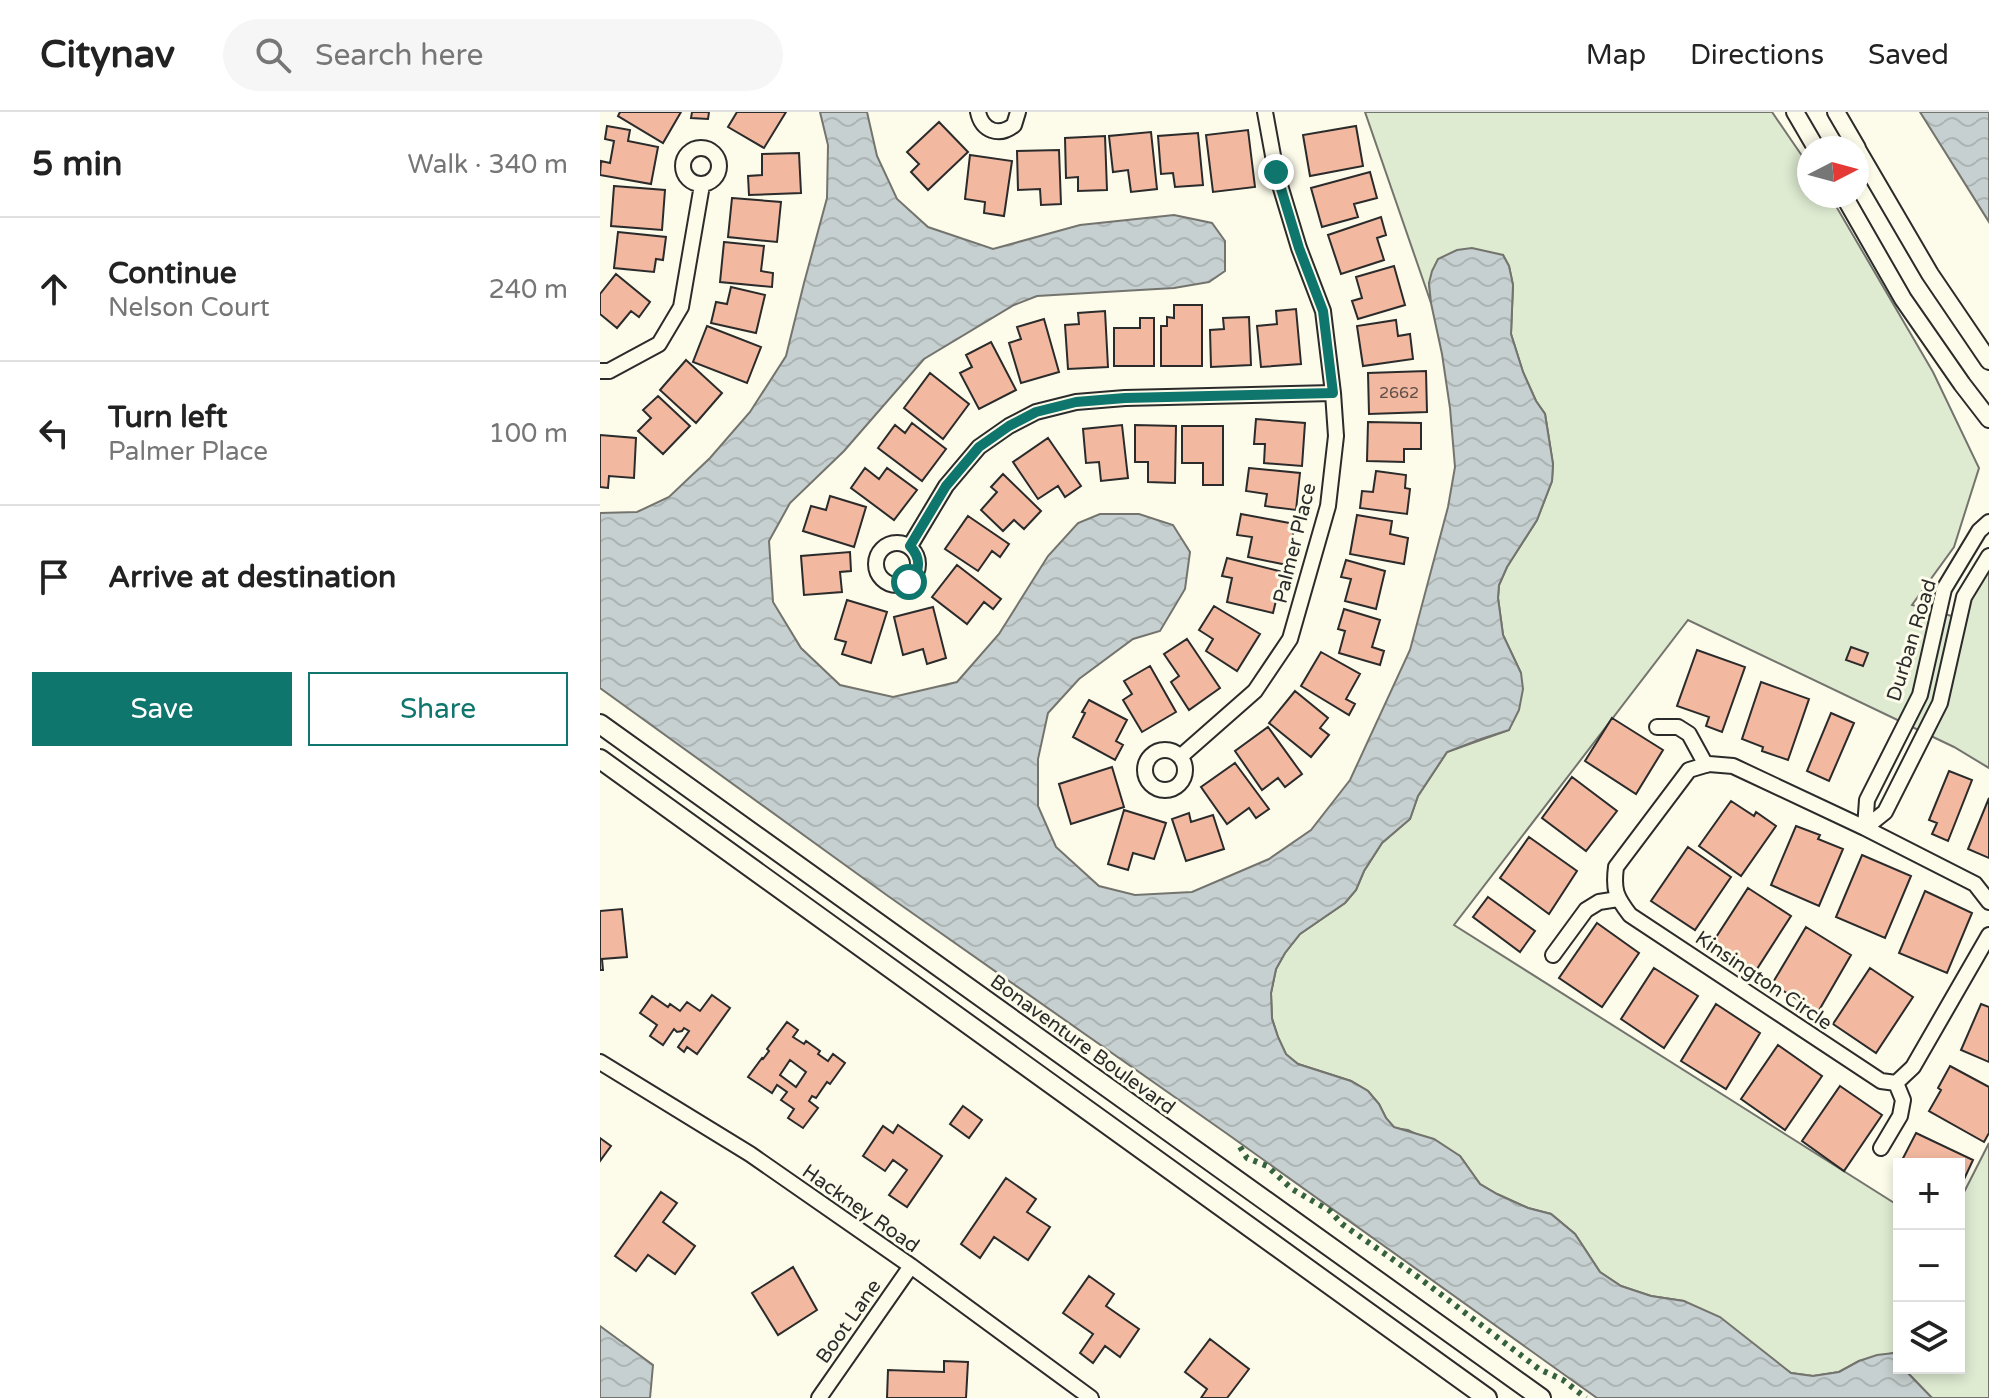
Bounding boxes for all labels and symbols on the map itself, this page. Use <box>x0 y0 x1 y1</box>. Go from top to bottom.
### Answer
north arrow <box>1797 136 1869 208</box>
route end <box>1258 154 1294 190</box>
house number: 2662 <box>1379 383 1419 403</box>
street label: Palmer Place <box>1268 481 1322 606</box>
route start <box>891 564 927 600</box>
street label: Durban Road <box>1882 576 1942 704</box>
street label: Kinsington Circle <box>1690 926 1837 1036</box>
street label: Bonaventure Boulevard <box>985 970 1180 1120</box>
street label: Hackney Road <box>797 1160 924 1258</box>
street label: Boot Lane <box>811 1275 886 1368</box>

